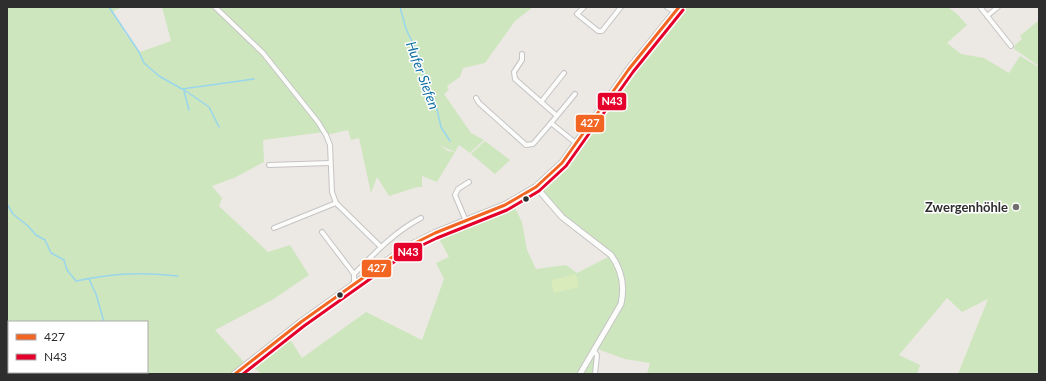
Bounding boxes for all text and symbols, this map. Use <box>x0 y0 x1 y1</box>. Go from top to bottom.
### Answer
water label: Hufer Siefen <box>403 39 443 111</box>
line badge: N43 <box>597 92 627 111</box>
text: N43 <box>601 94 623 107</box>
line badge: 427 <box>575 114 605 133</box>
text: 427 <box>580 116 600 129</box>
unlabelled marker <box>521 194 531 204</box>
place label: Zwergenhöhle <box>925 199 1008 215</box>
marker: Zwergenhöhle <box>1011 202 1021 212</box>
line badge: N43 <box>393 242 423 262</box>
text: N43 <box>397 245 419 258</box>
line badge: 427 <box>361 259 392 278</box>
text: 427 <box>367 261 387 274</box>
unlabelled marker <box>335 290 345 300</box>
legend <box>8 321 148 373</box>
text: 427 <box>44 329 65 344</box>
text: N43 <box>44 349 67 364</box>

